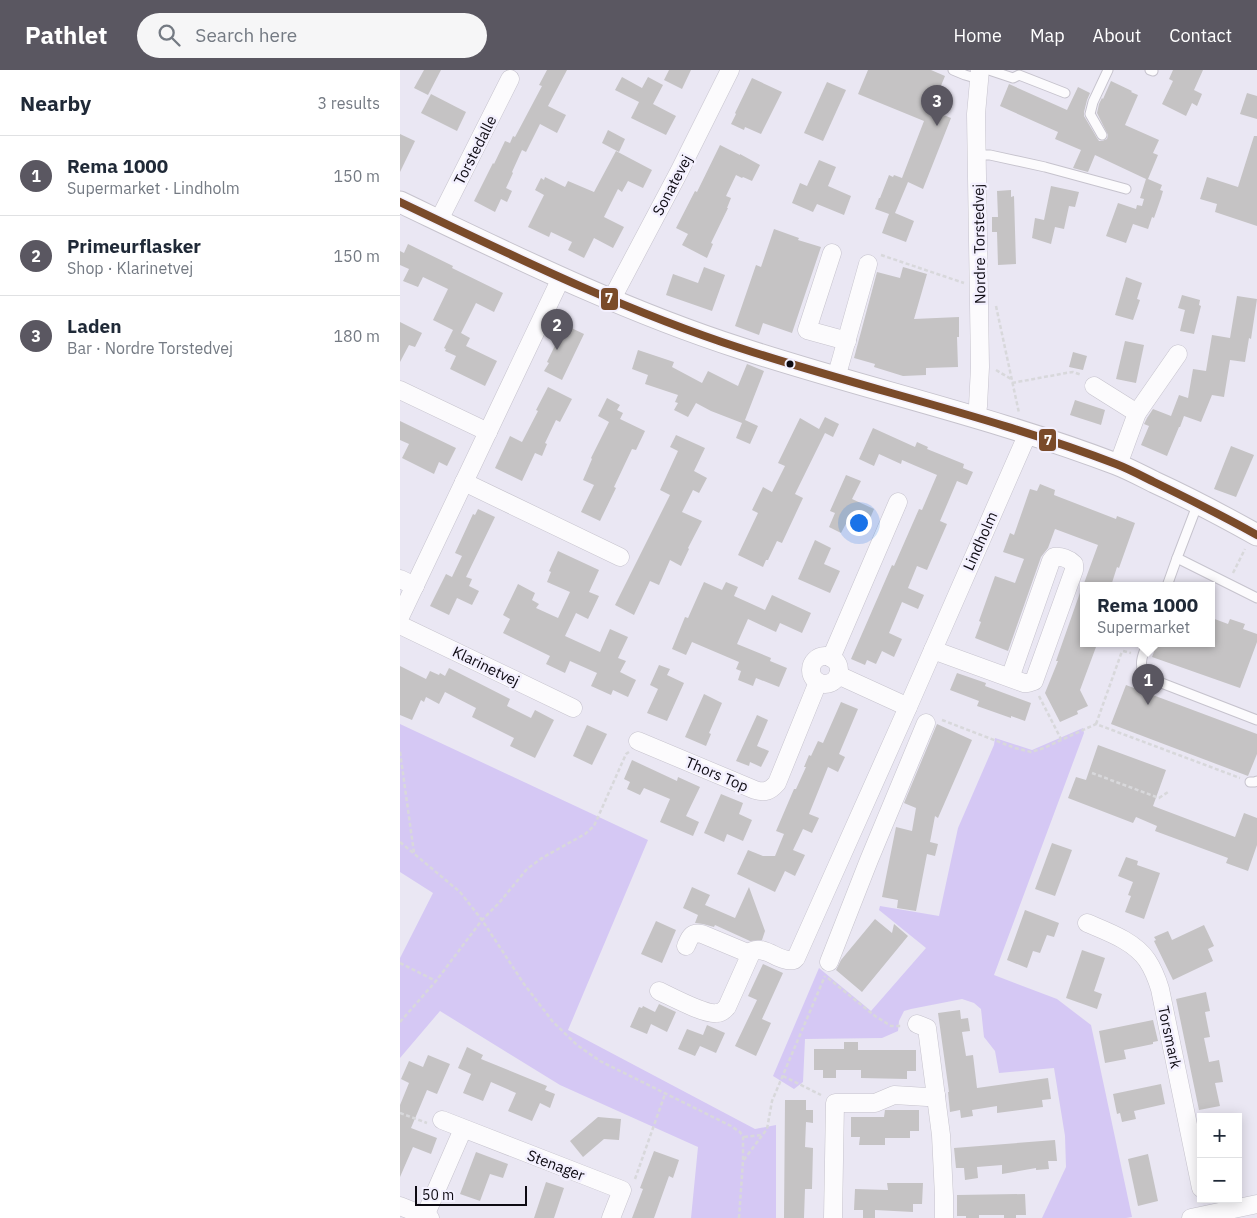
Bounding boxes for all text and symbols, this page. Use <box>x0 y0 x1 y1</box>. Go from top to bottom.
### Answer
search box <box>137 13 487 58</box>
text: Pathlet <box>25 19 107 51</box>
icon: search <box>155 21 183 49</box>
text: Search here <box>195 23 297 47</box>
text: Home <box>954 24 1002 47</box>
text: Map <box>1030 24 1065 47</box>
text: About <box>1093 24 1141 47</box>
text: Contact <box>1169 24 1232 47</box>
pin: 3 <box>921 85 953 126</box>
text: Nearby <box>20 89 91 117</box>
text: 3 results <box>317 93 380 113</box>
street label: Torstedalle <box>449 112 501 188</box>
street label: Sonatevej <box>648 151 696 219</box>
text: Rema 1000 <box>67 154 168 178</box>
text: 1 <box>31 166 41 186</box>
text: 150 m <box>333 166 380 186</box>
text: Supermarket · Lindholm <box>67 178 240 198</box>
street label: Nordre Torstedvej <box>968 184 990 304</box>
text: Primeurflasker <box>67 234 201 258</box>
text: 2 <box>31 246 41 266</box>
text: 150 m <box>333 246 380 266</box>
text: Shop · Klarinetvej <box>67 258 193 278</box>
line badge: 7 <box>600 287 619 311</box>
text: 7 <box>605 289 613 307</box>
pin: 2 <box>541 309 573 350</box>
text: Laden <box>67 314 122 338</box>
text: 3 <box>31 326 41 346</box>
text: 180 m <box>333 326 380 346</box>
text: Bar · Nordre Torstedvej <box>67 338 233 358</box>
unlabelled marker <box>785 359 795 369</box>
line badge: 7 <box>1038 428 1057 452</box>
text: 7 <box>1044 431 1052 449</box>
street label: Lindholm <box>959 509 1001 573</box>
your location <box>846 510 872 536</box>
popup <box>1080 582 1215 647</box>
text: Rema 1000 <box>1097 593 1198 617</box>
text: Supermarket <box>1097 617 1190 637</box>
street label: Klarinetvej <box>449 642 523 690</box>
pin: 1 <box>1132 664 1164 705</box>
street label: Thors Top <box>683 752 751 796</box>
street label: Torsmark <box>1154 1004 1186 1070</box>
map controls <box>1197 1113 1242 1203</box>
button: + <box>1197 1113 1242 1158</box>
street label: Stenager <box>524 1145 588 1185</box>
button: − <box>1197 1158 1242 1203</box>
scale bar <box>415 1183 528 1206</box>
text: 50 m <box>422 1186 454 1204</box>

